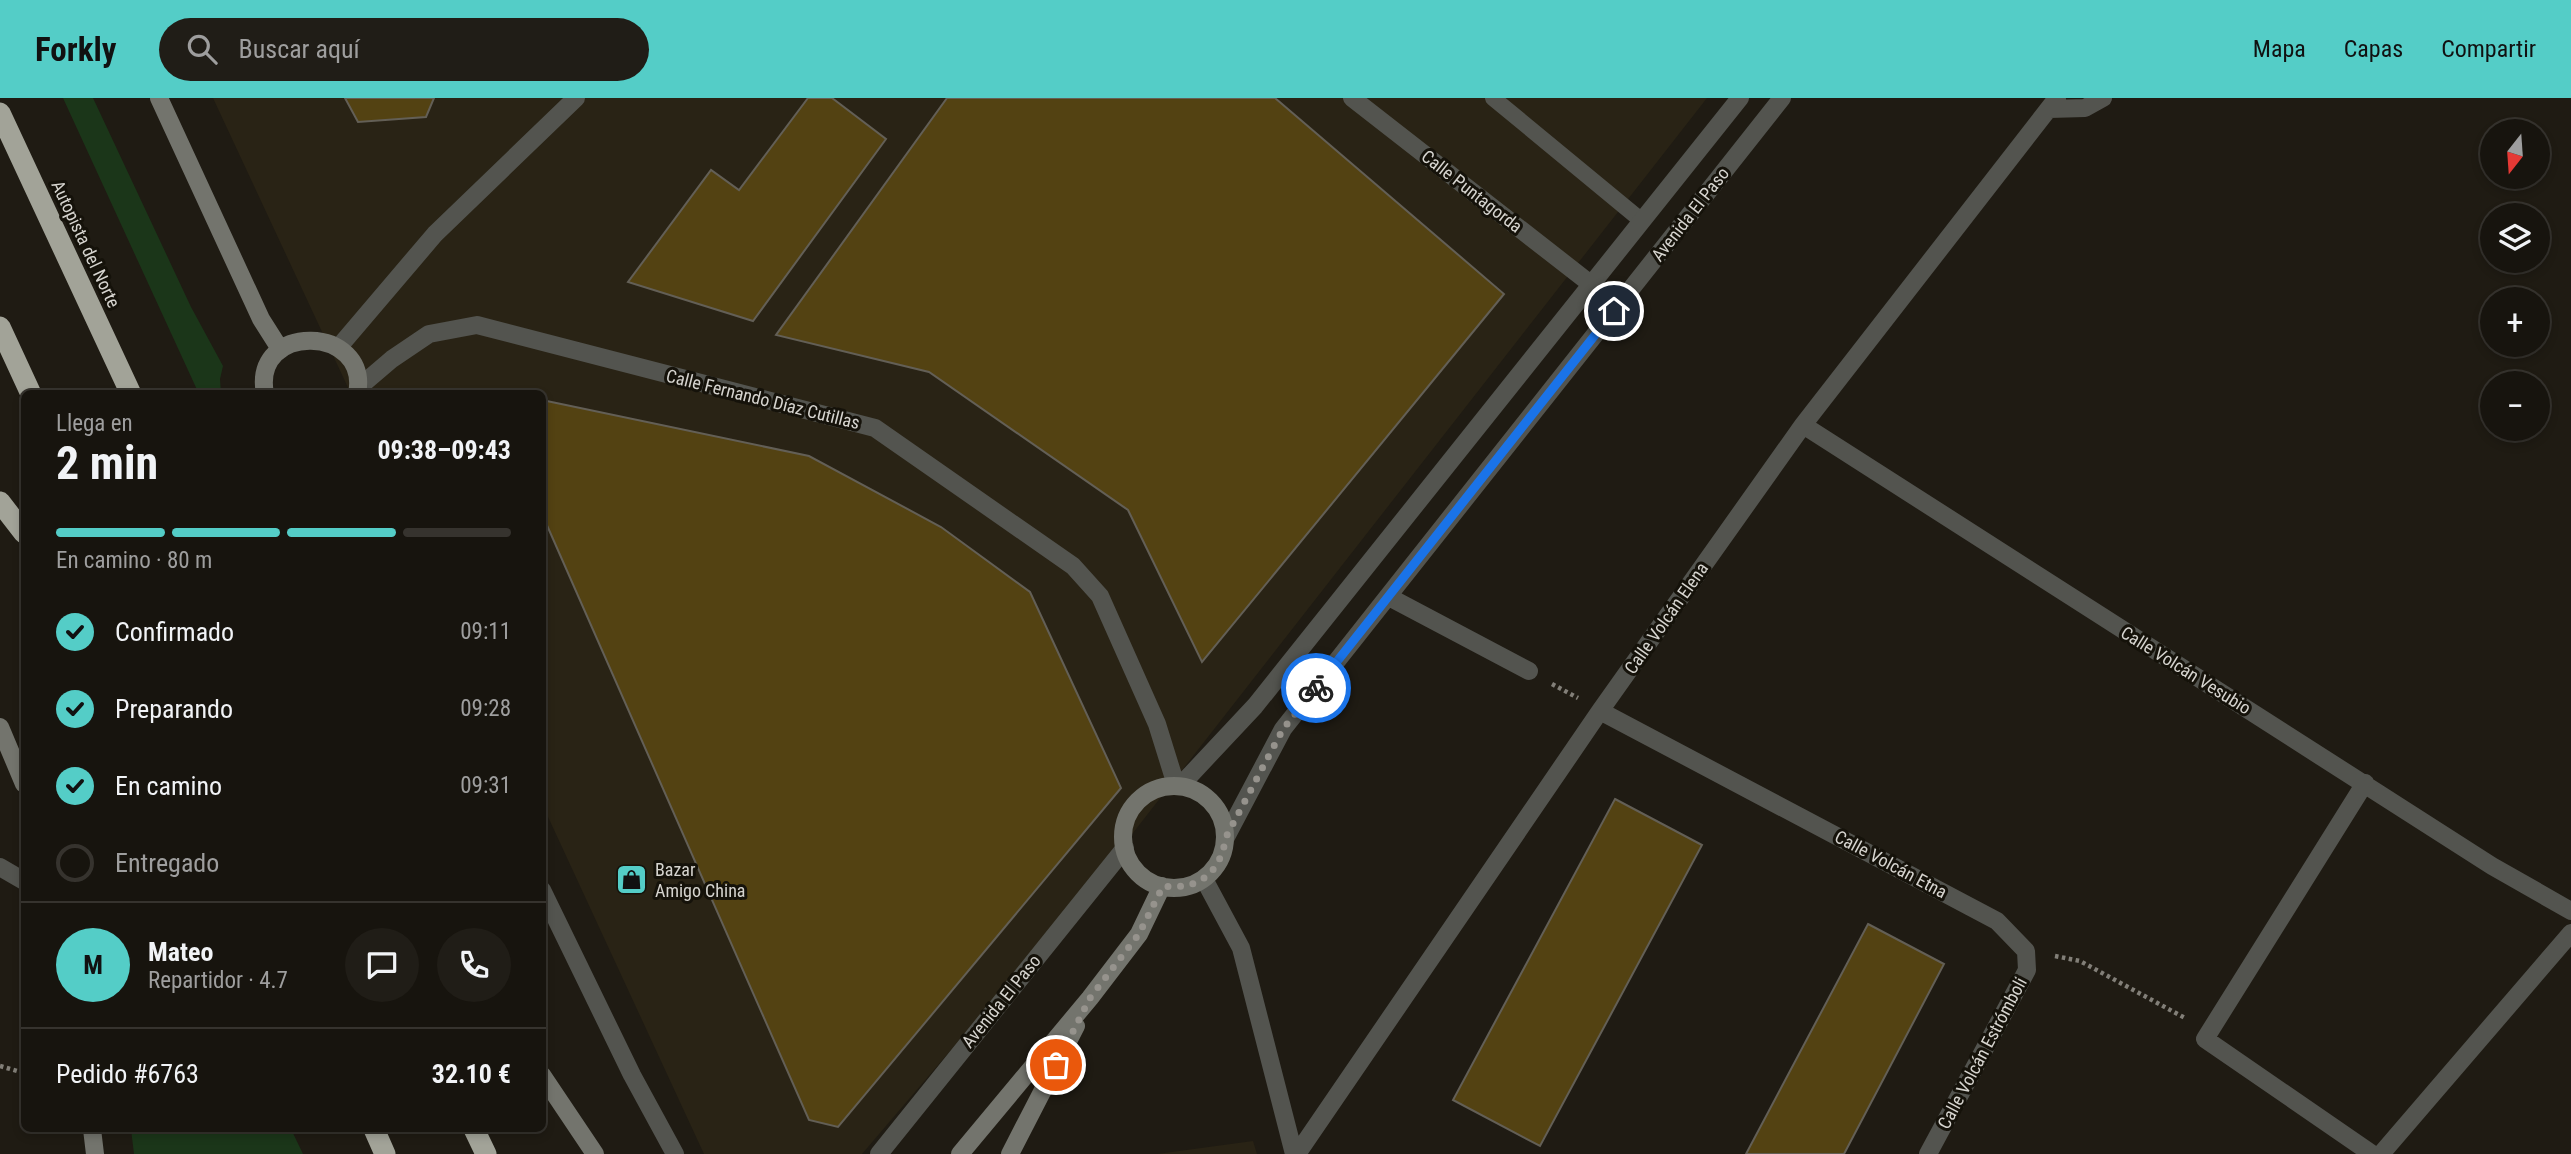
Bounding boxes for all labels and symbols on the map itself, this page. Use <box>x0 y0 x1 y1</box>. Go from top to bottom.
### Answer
north arrow <box>2480 119 2550 189</box>
street label: Calle Puntagorda <box>1418 145 1526 237</box>
street label: Avenida El Paso <box>1647 163 1733 265</box>
street label: Autopista del Norte <box>47 177 125 311</box>
pin <box>1584 281 1644 341</box>
street label: Calle Fernando Díaz Cutillas <box>664 365 862 433</box>
street label: Calle Volcán Elena <box>1620 558 1712 678</box>
street label: Calle Volcán Vesubio <box>2117 622 2255 718</box>
courier <box>1281 653 1351 723</box>
street label: Calle Volcán Etna <box>1831 826 1951 902</box>
place label: Bazar Amigo China <box>655 859 745 901</box>
shop icon: Bazar Amigo China <box>615 862 649 896</box>
street label: Avenida El Paso <box>957 950 1045 1052</box>
street label: Calle Volcán Estrómboli <box>1933 974 2031 1132</box>
pin <box>1026 1035 1086 1095</box>

